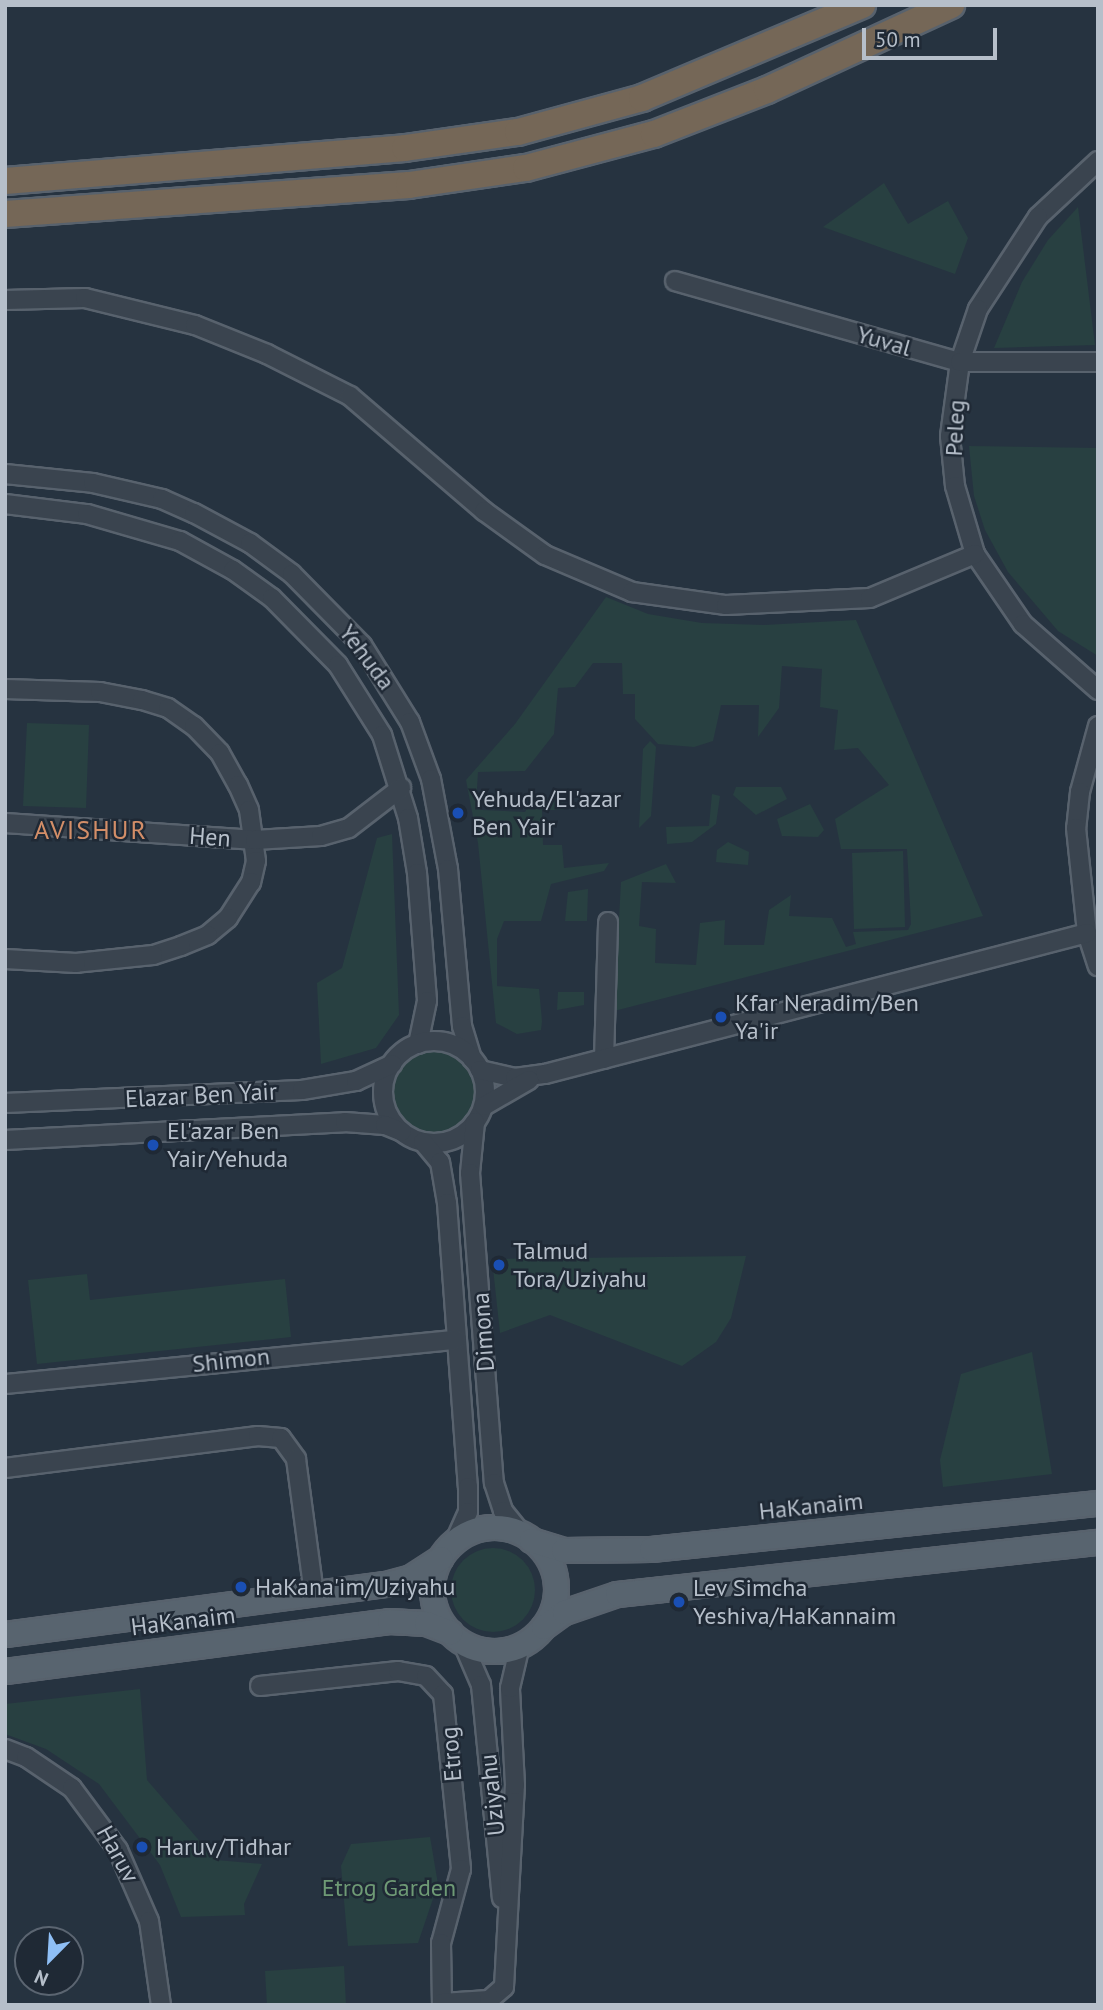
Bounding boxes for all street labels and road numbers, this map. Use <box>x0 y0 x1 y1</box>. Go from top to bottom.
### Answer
street label: Yuval <box>854 320 914 362</box>
street label: Peleg <box>939 399 971 457</box>
street label: Yehuda <box>333 619 401 695</box>
street label: Hen <box>188 821 232 853</box>
street label: Elazar Ben Yair <box>124 1077 278 1113</box>
street label: Dimona <box>466 1291 500 1373</box>
street label: Shimon <box>191 1342 271 1378</box>
street label: HaKanaim <box>757 1486 865 1526</box>
street label: HaKanaim <box>129 1600 237 1642</box>
street label: Etrog <box>434 1725 468 1783</box>
street label: Uziyahu <box>473 1753 511 1837</box>
street label: Haruv <box>91 1820 145 1888</box>

